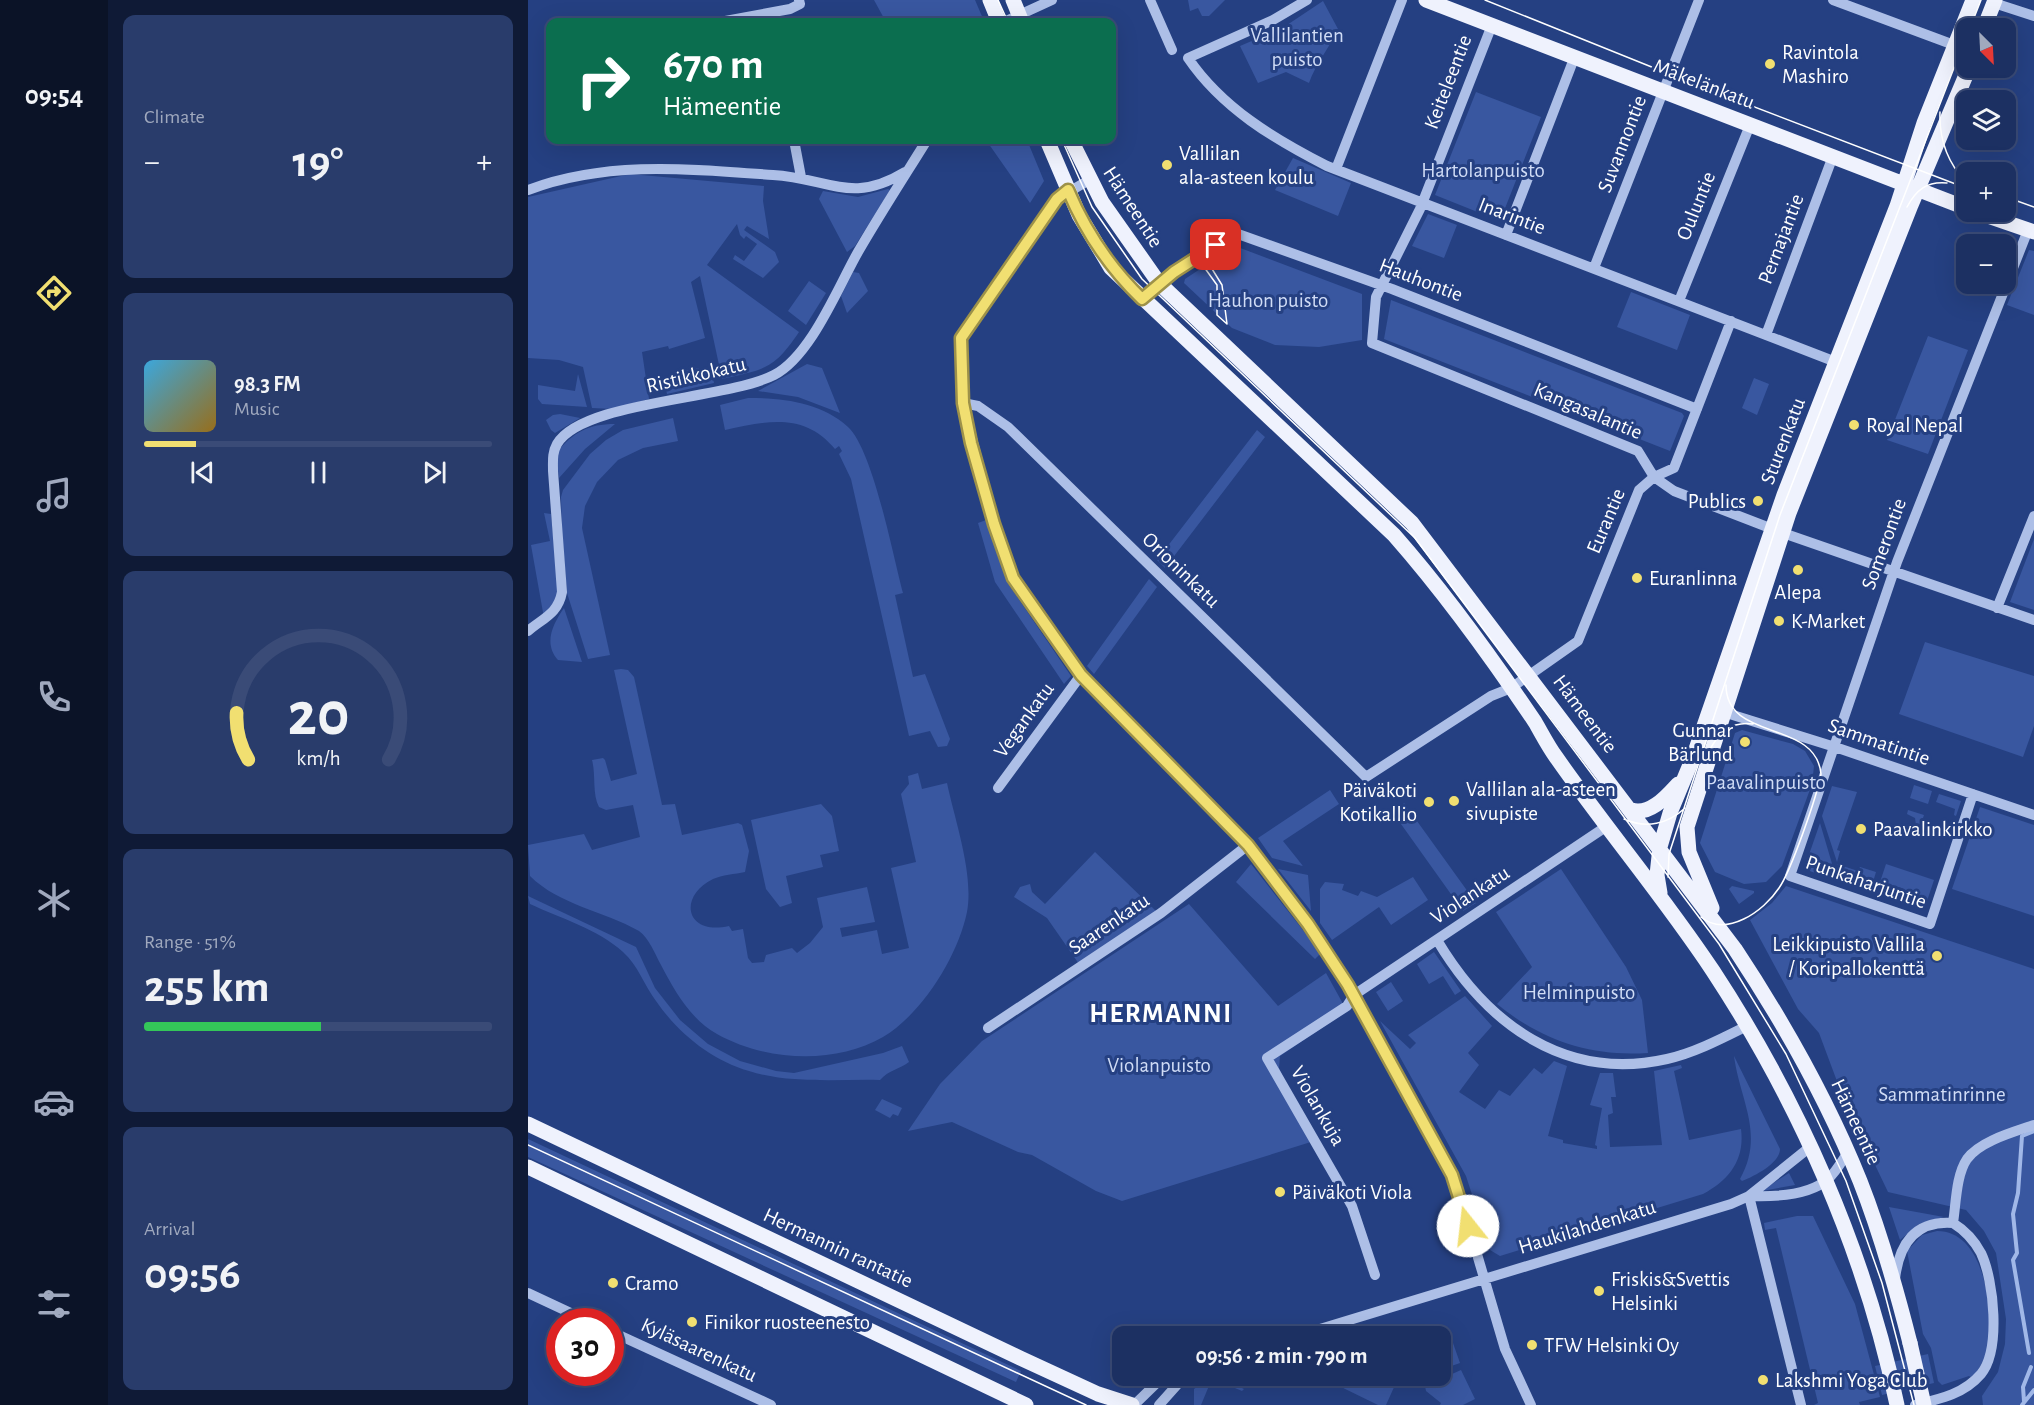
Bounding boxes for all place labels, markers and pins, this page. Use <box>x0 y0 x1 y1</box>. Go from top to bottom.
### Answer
place label: Ravintola Mashiro <box>1782 42 1859 87</box>
marker: Ravintola Mashiro <box>1763 57 1777 71</box>
place label: Vallilan ala-asteen koulu <box>1179 143 1314 188</box>
marker: Vallilan ala-asteen koulu <box>1160 158 1174 172</box>
pin <box>1190 219 1241 270</box>
place label: Royal Nepal <box>1866 415 1963 436</box>
marker: Royal Nepal <box>1847 418 1861 432</box>
place label: Publics <box>1688 491 1746 512</box>
marker: Publics <box>1751 494 1765 508</box>
marker: Alepa <box>1791 563 1805 577</box>
place label: Euranlinna <box>1649 568 1738 589</box>
marker: Euranlinna <box>1630 571 1644 585</box>
place label: Alepa <box>1774 582 1822 603</box>
place label: K-Market <box>1791 611 1866 632</box>
marker: K-Market <box>1772 614 1786 628</box>
place label: Gunnar Bärlund <box>1668 720 1733 765</box>
marker: Gunnar Bärlund <box>1738 735 1752 749</box>
place label: Vallilan ala-asteen sivupiste <box>1466 779 1616 824</box>
place label: Päiväkoti Kotikallio <box>1339 780 1417 825</box>
marker: Vallilan ala-asteen sivupiste <box>1447 794 1461 808</box>
marker: Päiväkoti Kotikallio <box>1422 795 1436 809</box>
place label: Paavalinkirkko <box>1873 819 1992 840</box>
marker: Paavalinkirkko <box>1854 822 1868 836</box>
place label: Leikkipuisto Vallila / Koripallokenttä <box>1772 934 1925 979</box>
marker: Leikkipuisto Vallila / Koripallokenttä <box>1930 949 1944 963</box>
place label: Päiväkoti Viola <box>1292 1182 1413 1203</box>
marker: Päiväkoti Viola <box>1273 1185 1287 1199</box>
place label: Friskis&Svettis Helsinki <box>1611 1269 1730 1314</box>
place label: Cramo <box>625 1273 679 1294</box>
marker: Cramo <box>606 1276 620 1290</box>
marker: Friskis&Svettis Helsinki <box>1592 1284 1606 1298</box>
place label: Finikor ruosteenesto <box>704 1312 870 1333</box>
marker: Finikor ruosteenesto <box>685 1315 699 1329</box>
place label: TFW Helsinki Oy <box>1544 1335 1679 1356</box>
marker: TFW Helsinki Oy <box>1525 1338 1539 1352</box>
place label: Lakshmi Yoga Club <box>1775 1370 1928 1391</box>
marker: Lakshmi Yoga Club <box>1756 1373 1770 1387</box>

